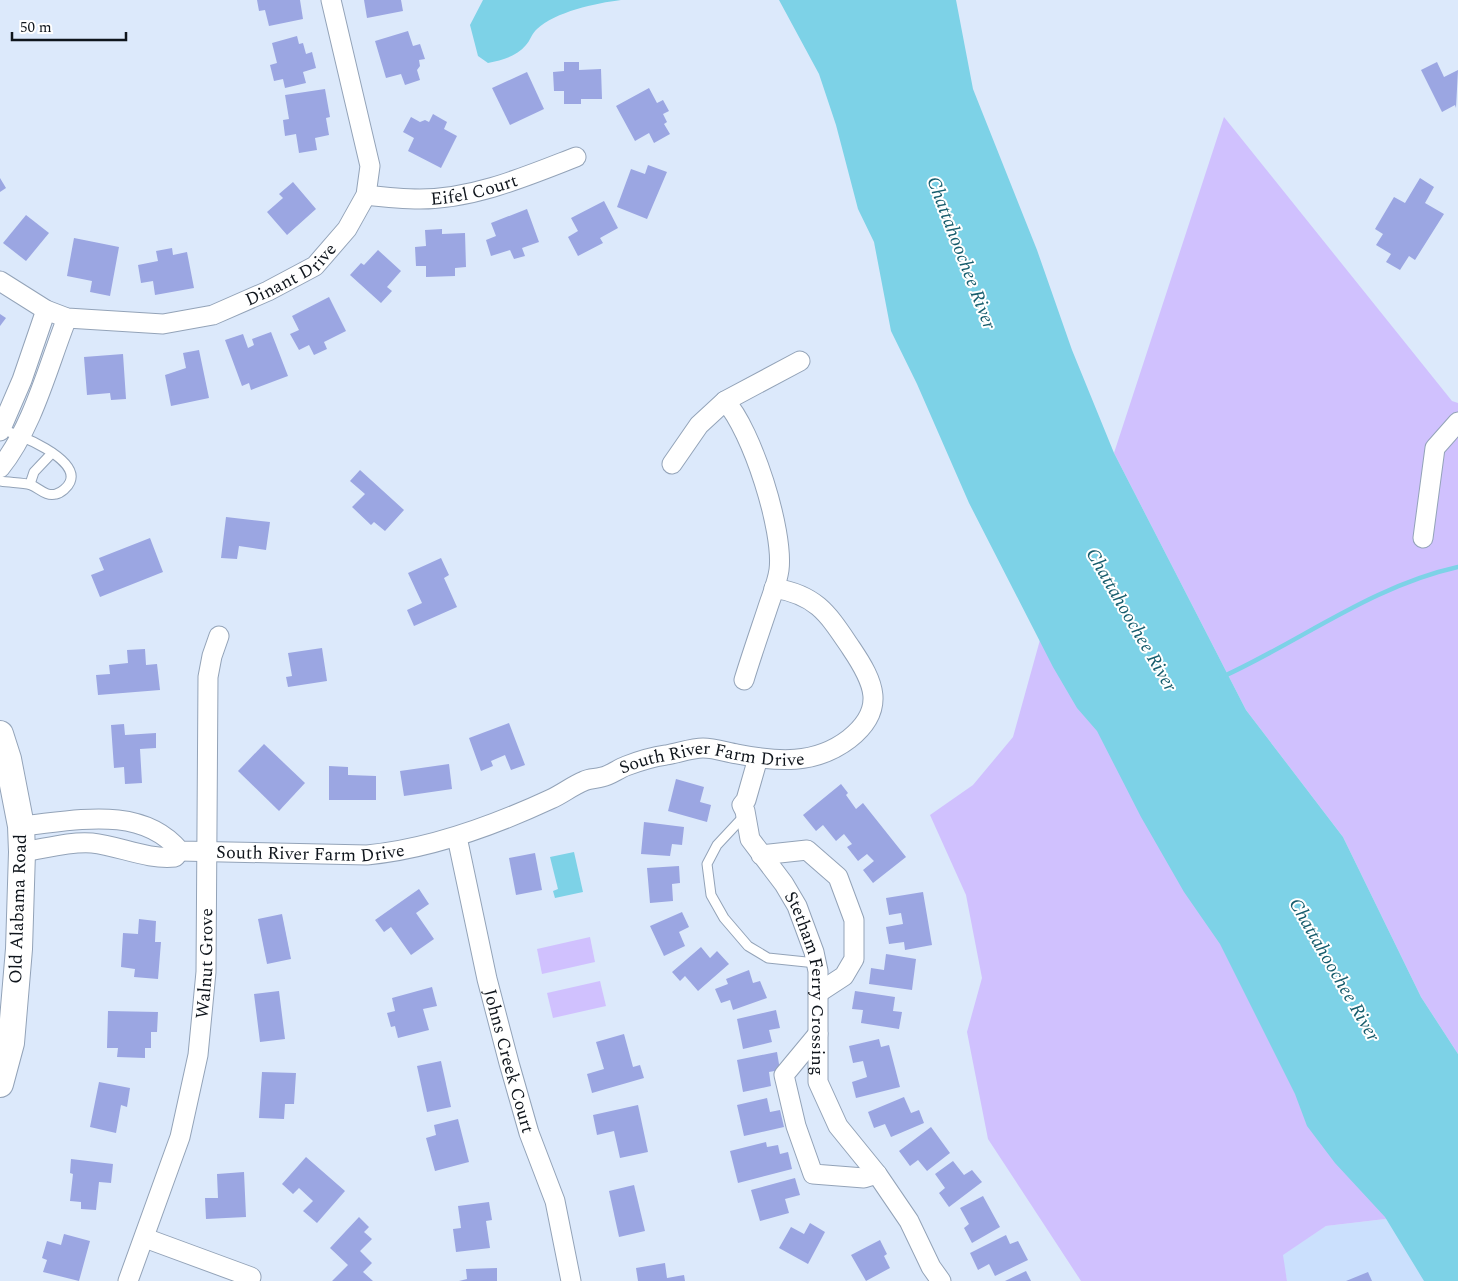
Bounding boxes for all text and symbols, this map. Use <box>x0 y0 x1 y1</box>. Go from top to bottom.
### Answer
scale bar <box>12 10 126 42</box>
text: 50 m <box>20 16 52 39</box>
street label: Eifel Court <box>429 167 521 212</box>
water label: Chattahoochee River <box>918 172 1004 334</box>
street label: Dinant Drive <box>241 237 343 313</box>
water label: Chattahoochee River <box>1078 543 1184 698</box>
street label: South River Farm Drive <box>615 734 806 781</box>
street label: Old Alabama Road <box>2 834 34 984</box>
street label: South River Farm Drive <box>216 836 407 869</box>
street label: Stetham Ferry Crossing <box>778 886 832 1076</box>
water label: Chattahoochee River <box>1281 893 1387 1048</box>
street label: Walnut Grove <box>188 908 220 1020</box>
street label: Johns Creek Court <box>477 986 542 1136</box>

